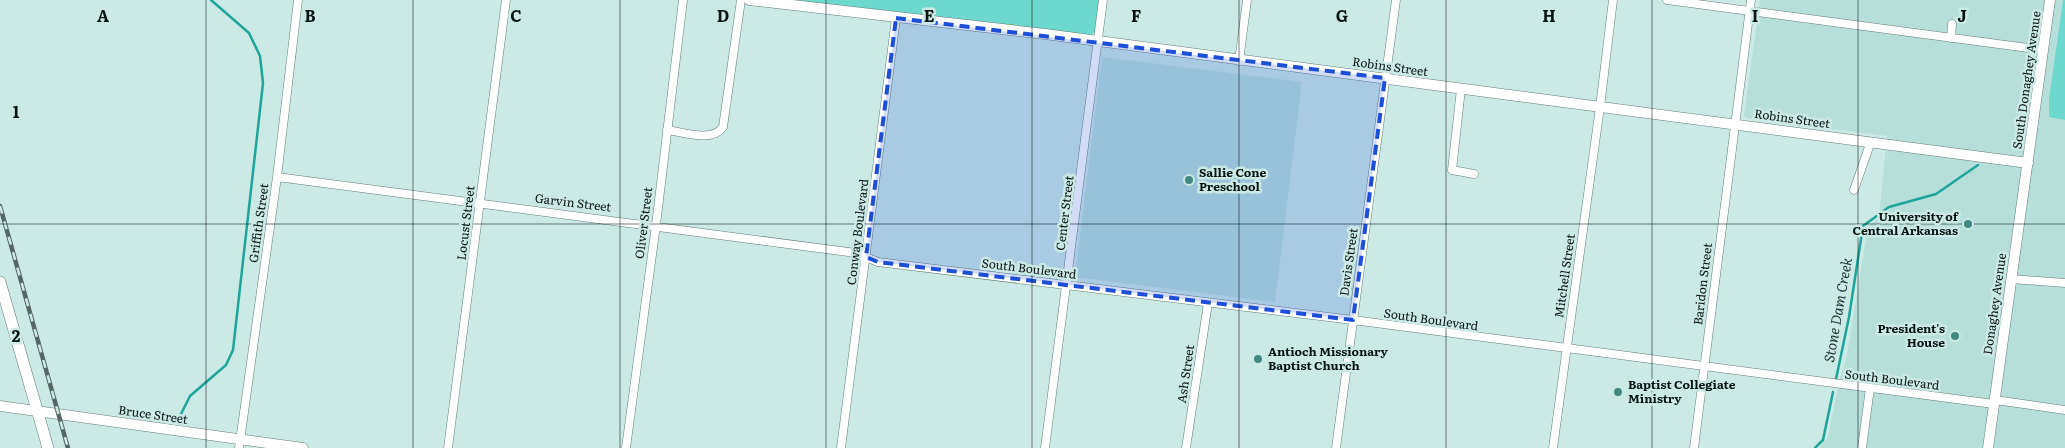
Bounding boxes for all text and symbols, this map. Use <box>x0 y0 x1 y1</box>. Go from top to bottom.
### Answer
text: A <box>97 3 109 27</box>
text: B <box>304 3 316 27</box>
text: C <box>510 3 522 27</box>
text: D <box>717 3 729 27</box>
text: E <box>924 3 935 27</box>
text: F <box>1131 3 1141 27</box>
text: G <box>1336 3 1348 27</box>
text: H <box>1542 3 1556 27</box>
text: I <box>1752 3 1758 27</box>
text: J <box>1957 3 1967 27</box>
street label: South Donaghey Avenue <box>2007 10 2045 150</box>
street label: Robins Street <box>1351 52 1429 80</box>
text: 1 <box>13 99 20 123</box>
street label: Robins Street <box>1753 104 1831 132</box>
place label: Sallie Cone Preschool <box>1199 163 1266 195</box>
street label: Center Street <box>1050 174 1078 251</box>
marker: Sallie Cone Preschool <box>1183 174 1195 186</box>
street label: Conway Boulevard <box>842 177 873 286</box>
street label: Griffith Street <box>244 182 273 264</box>
street label: Locust Street <box>451 184 479 261</box>
street label: Oliver Street <box>630 186 656 260</box>
street label: Garvin Street <box>534 188 612 216</box>
place label: University of Central Arkansas <box>1853 207 1960 239</box>
marker: University of Central Arkansas <box>1962 218 1974 230</box>
street label: Davis Street <box>1334 227 1362 297</box>
street label: Mitchell Street <box>1549 232 1579 319</box>
street label: Baridon Street <box>1688 242 1716 326</box>
street label: Donaghey Avenue <box>1978 252 2010 356</box>
street label: South Boulevard <box>981 253 1078 283</box>
water label: Stone Dam Creek <box>1818 256 1856 364</box>
street label: South Boulevard <box>1383 303 1480 335</box>
place label: President's House <box>1877 319 1945 351</box>
text: 2 <box>12 323 21 347</box>
marker: President's House <box>1949 330 1961 342</box>
place label: Antioch Missionary Baptist Church <box>1268 342 1389 374</box>
street label: Ash Street <box>1172 343 1198 404</box>
marker: Antioch Missionary Baptist Church <box>1252 353 1264 365</box>
street label: South Boulevard <box>1844 364 1941 394</box>
place label: Baptist Collegiate Ministry <box>1628 375 1736 407</box>
marker: Baptist Collegiate Ministry <box>1612 386 1624 398</box>
street label: Bruce Street <box>117 400 189 428</box>

